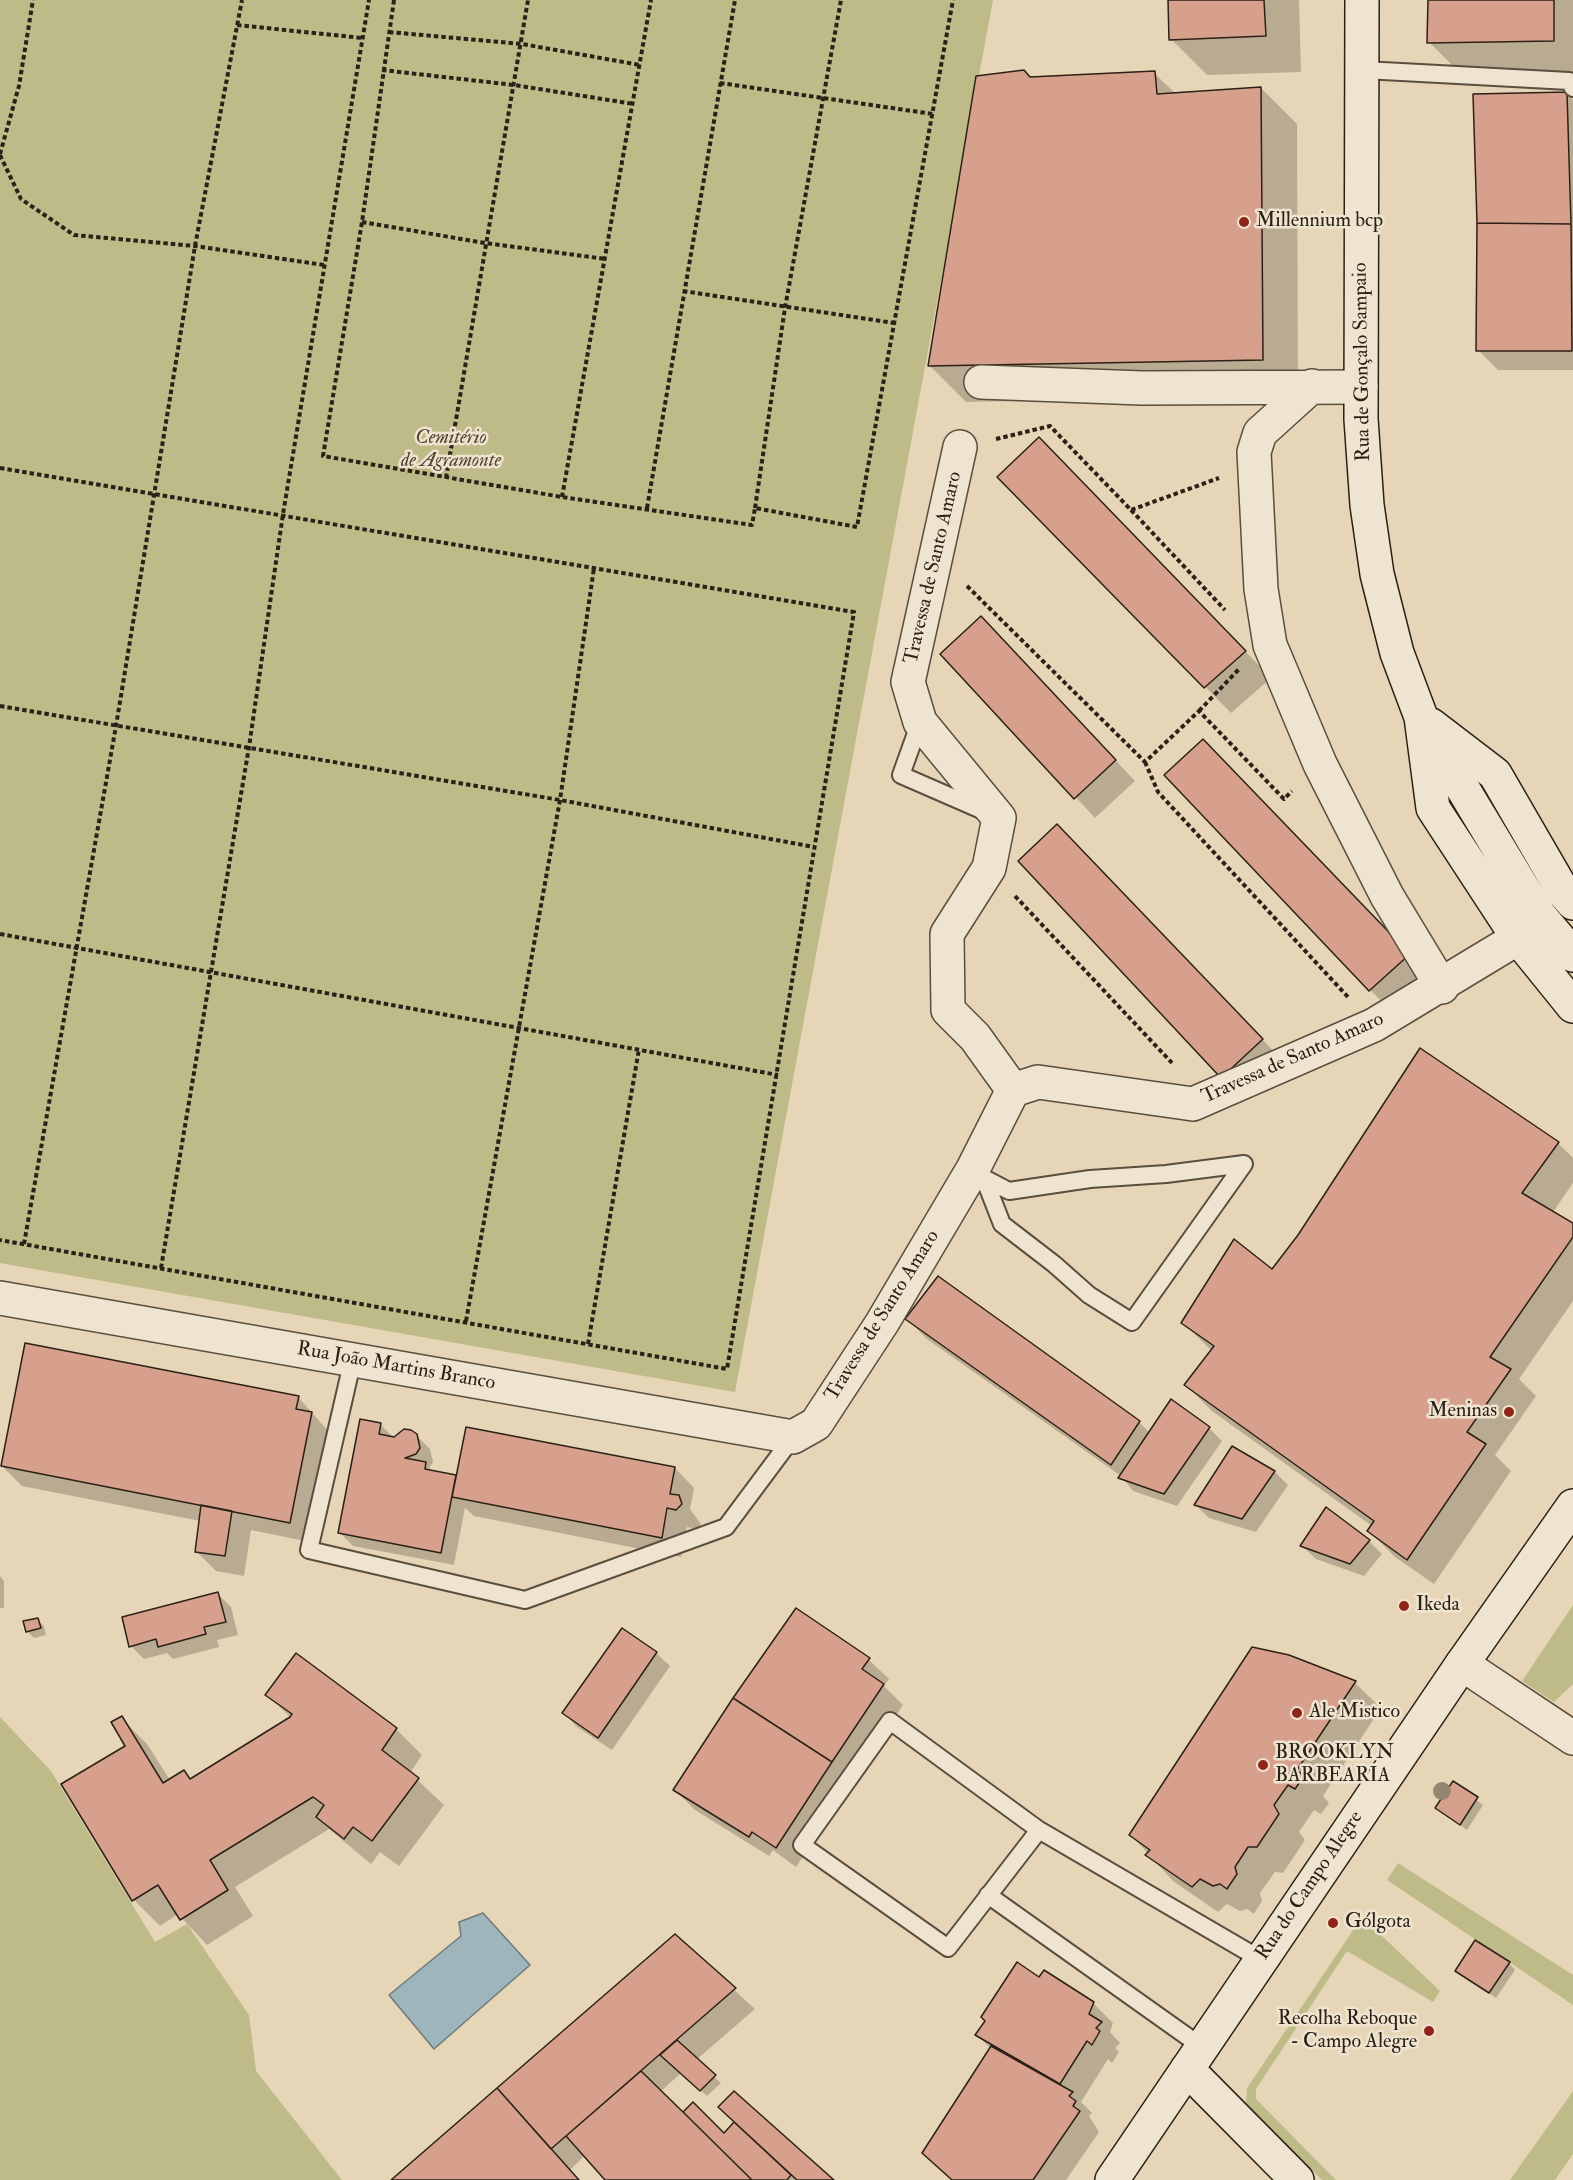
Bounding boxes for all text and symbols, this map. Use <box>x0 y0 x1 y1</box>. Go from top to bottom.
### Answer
place label: Millennium bcp <box>1256 210 1383 234</box>
marker: Millennium bcp <box>1237 215 1251 229</box>
street label: Rua de Gonçalo Sampaio <box>1349 262 1377 462</box>
park label: Cemitério de Agramonte <box>401 427 501 474</box>
street label: Travessa de Santo Amaro <box>900 469 968 667</box>
street label: Travessa de Santo Amaro <box>1198 1008 1388 1110</box>
street label: Travessa de Santo Amaro <box>821 1226 945 1406</box>
street label: Rua João Martins Branco <box>295 1338 497 1396</box>
place label: Meninas <box>1429 1400 1497 1424</box>
marker: Meninas <box>1502 1405 1516 1419</box>
place label: Ikeda <box>1416 1594 1460 1618</box>
marker: Ikeda <box>1397 1599 1411 1613</box>
place label: Ale Mistico <box>1309 1701 1400 1725</box>
marker: Ale Mistico <box>1290 1706 1304 1720</box>
place label: BROOKLYN BARBEARIA <box>1275 1742 1394 1789</box>
marker: BROOKLYN BARBEARIA <box>1256 1758 1270 1772</box>
street label: Rua do Campo Alegre <box>1251 1807 1369 1965</box>
place label: Gólgota <box>1345 1911 1411 1935</box>
marker: Gólgota <box>1326 1916 1340 1930</box>
place label: Recolha Reboque - Campo Alegre <box>1278 2008 1417 2055</box>
marker: Recolha Reboque - Campo Alegre <box>1422 2024 1436 2038</box>

